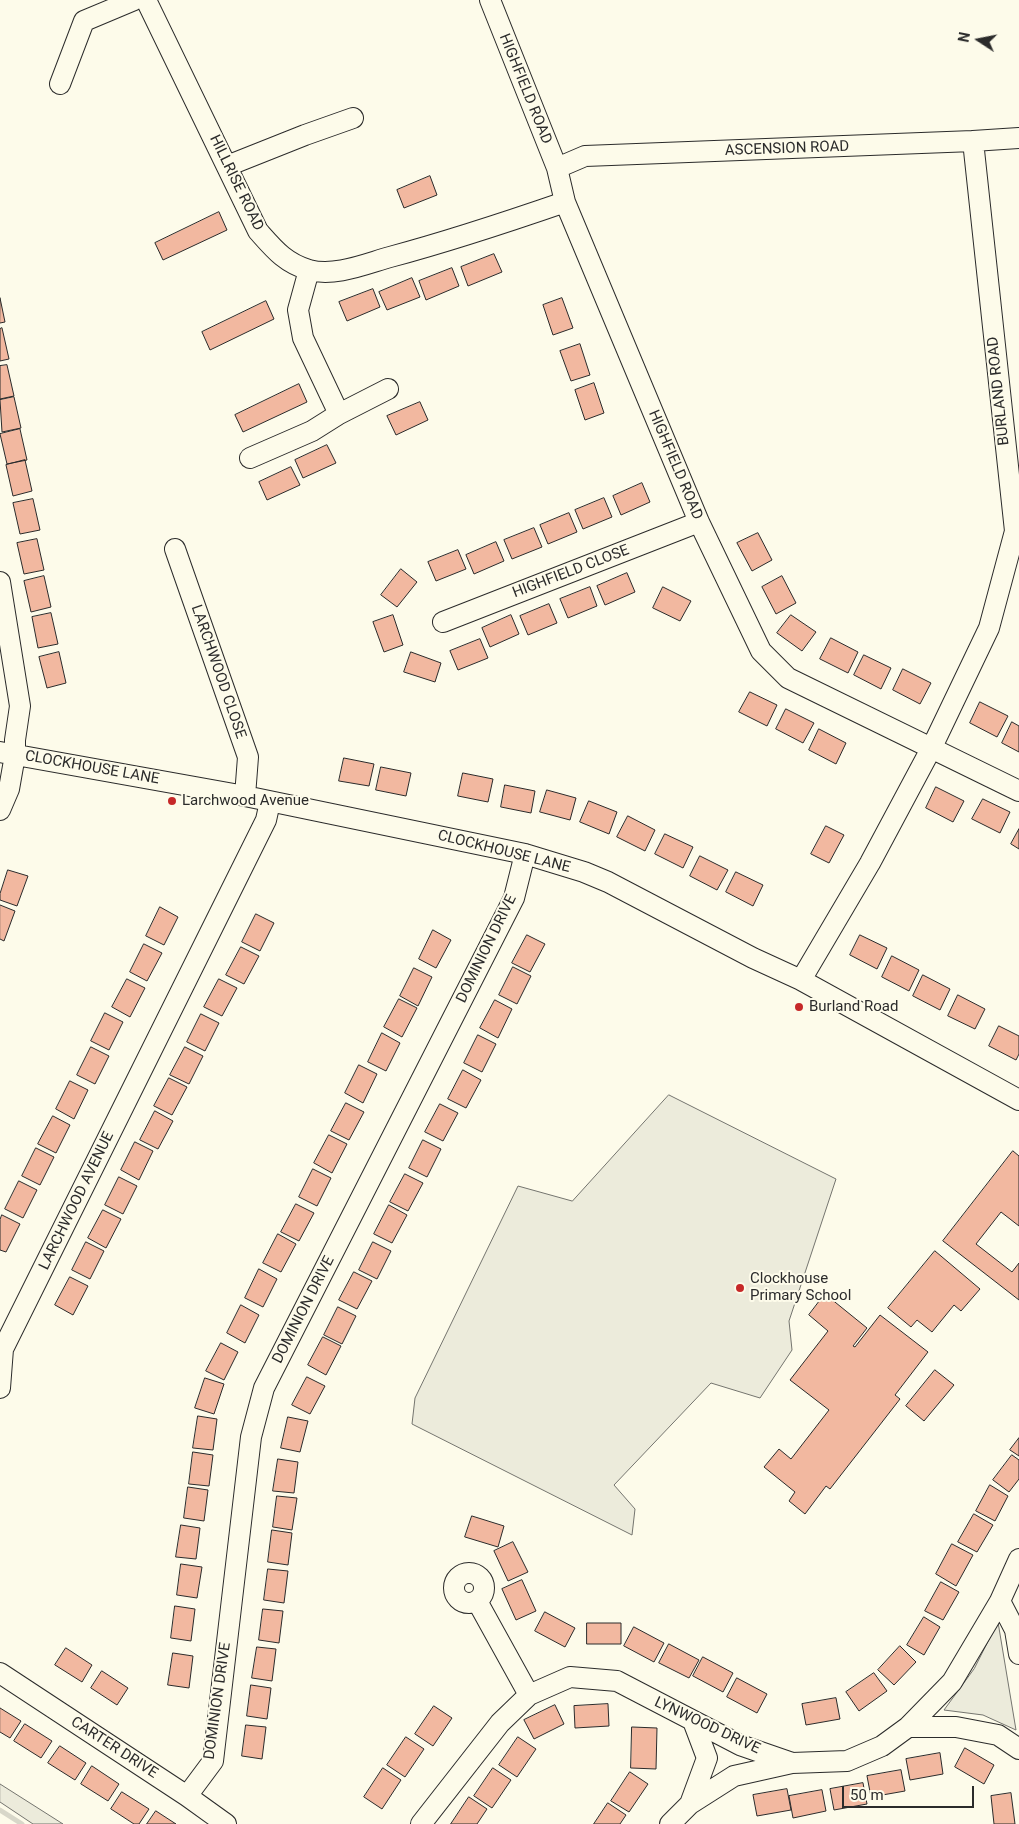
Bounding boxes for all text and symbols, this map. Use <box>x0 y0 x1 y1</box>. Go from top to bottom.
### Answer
north arrow <box>954 15 1004 65</box>
street label: HIGHFIELD ROAD <box>495 31 555 147</box>
text: N <box>955 31 973 44</box>
street label: HILLRISE ROAD <box>205 132 267 234</box>
street label: ASCENSION ROAD <box>725 138 849 160</box>
street label: BURLAND ROAD <box>984 336 1014 446</box>
street label: HIGHFIELD ROAD <box>644 408 706 522</box>
street label: HIGHFIELD CLOSE <box>510 541 632 603</box>
street label: LARCHWOOD CLOSE <box>187 603 249 741</box>
street label: CLOCKHOUSE LANE <box>23 747 161 789</box>
place label: Larchwood Avenue <box>182 792 309 810</box>
marker: Larchwood Avenue <box>166 795 178 807</box>
street label: CLOCKHOUSE LANE <box>436 827 572 877</box>
street label: DOMINION DRIVE <box>453 892 521 1006</box>
place label: Burland Road <box>809 998 898 1016</box>
marker: Burland Road <box>793 1001 805 1013</box>
street label: LARCHWOOD AVENUE <box>36 1129 118 1273</box>
street label: DOMINION DRIVE <box>269 1253 339 1367</box>
place label: Clockhouse Primary School <box>750 1270 851 1305</box>
marker: Clockhouse Primary School <box>734 1282 746 1294</box>
street label: DOMINION DRIVE <box>201 1641 235 1761</box>
street label: LYNWOOD DRIVE <box>651 1694 763 1758</box>
street label: CARTER DRIVE <box>67 1713 161 1783</box>
scale bar <box>844 1776 976 1808</box>
text: 50 m <box>850 1786 884 1804</box>

